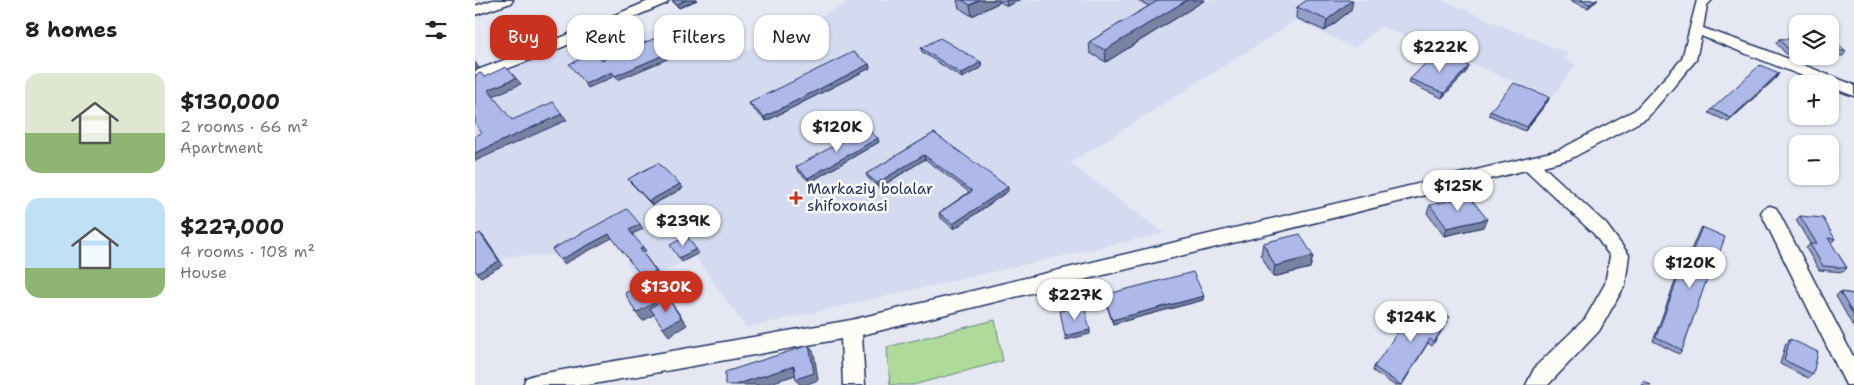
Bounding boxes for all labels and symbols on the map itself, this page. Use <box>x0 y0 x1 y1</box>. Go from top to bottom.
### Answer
pin: $222K <box>1405 30 1475 73</box>
pin: $120K <box>802 110 872 153</box>
pin: $125K <box>1423 170 1493 212</box>
place label: Markaziy bolalar shifoxonasi <box>807 179 933 216</box>
marker: Markaziy bolalar shifoxonasi <box>789 191 803 205</box>
pin: $239K <box>648 204 718 247</box>
pin: $120K <box>1655 246 1725 289</box>
pin: $130K <box>631 270 701 313</box>
pin: $227K <box>1040 278 1110 321</box>
pin: $124K <box>1376 300 1446 343</box>

